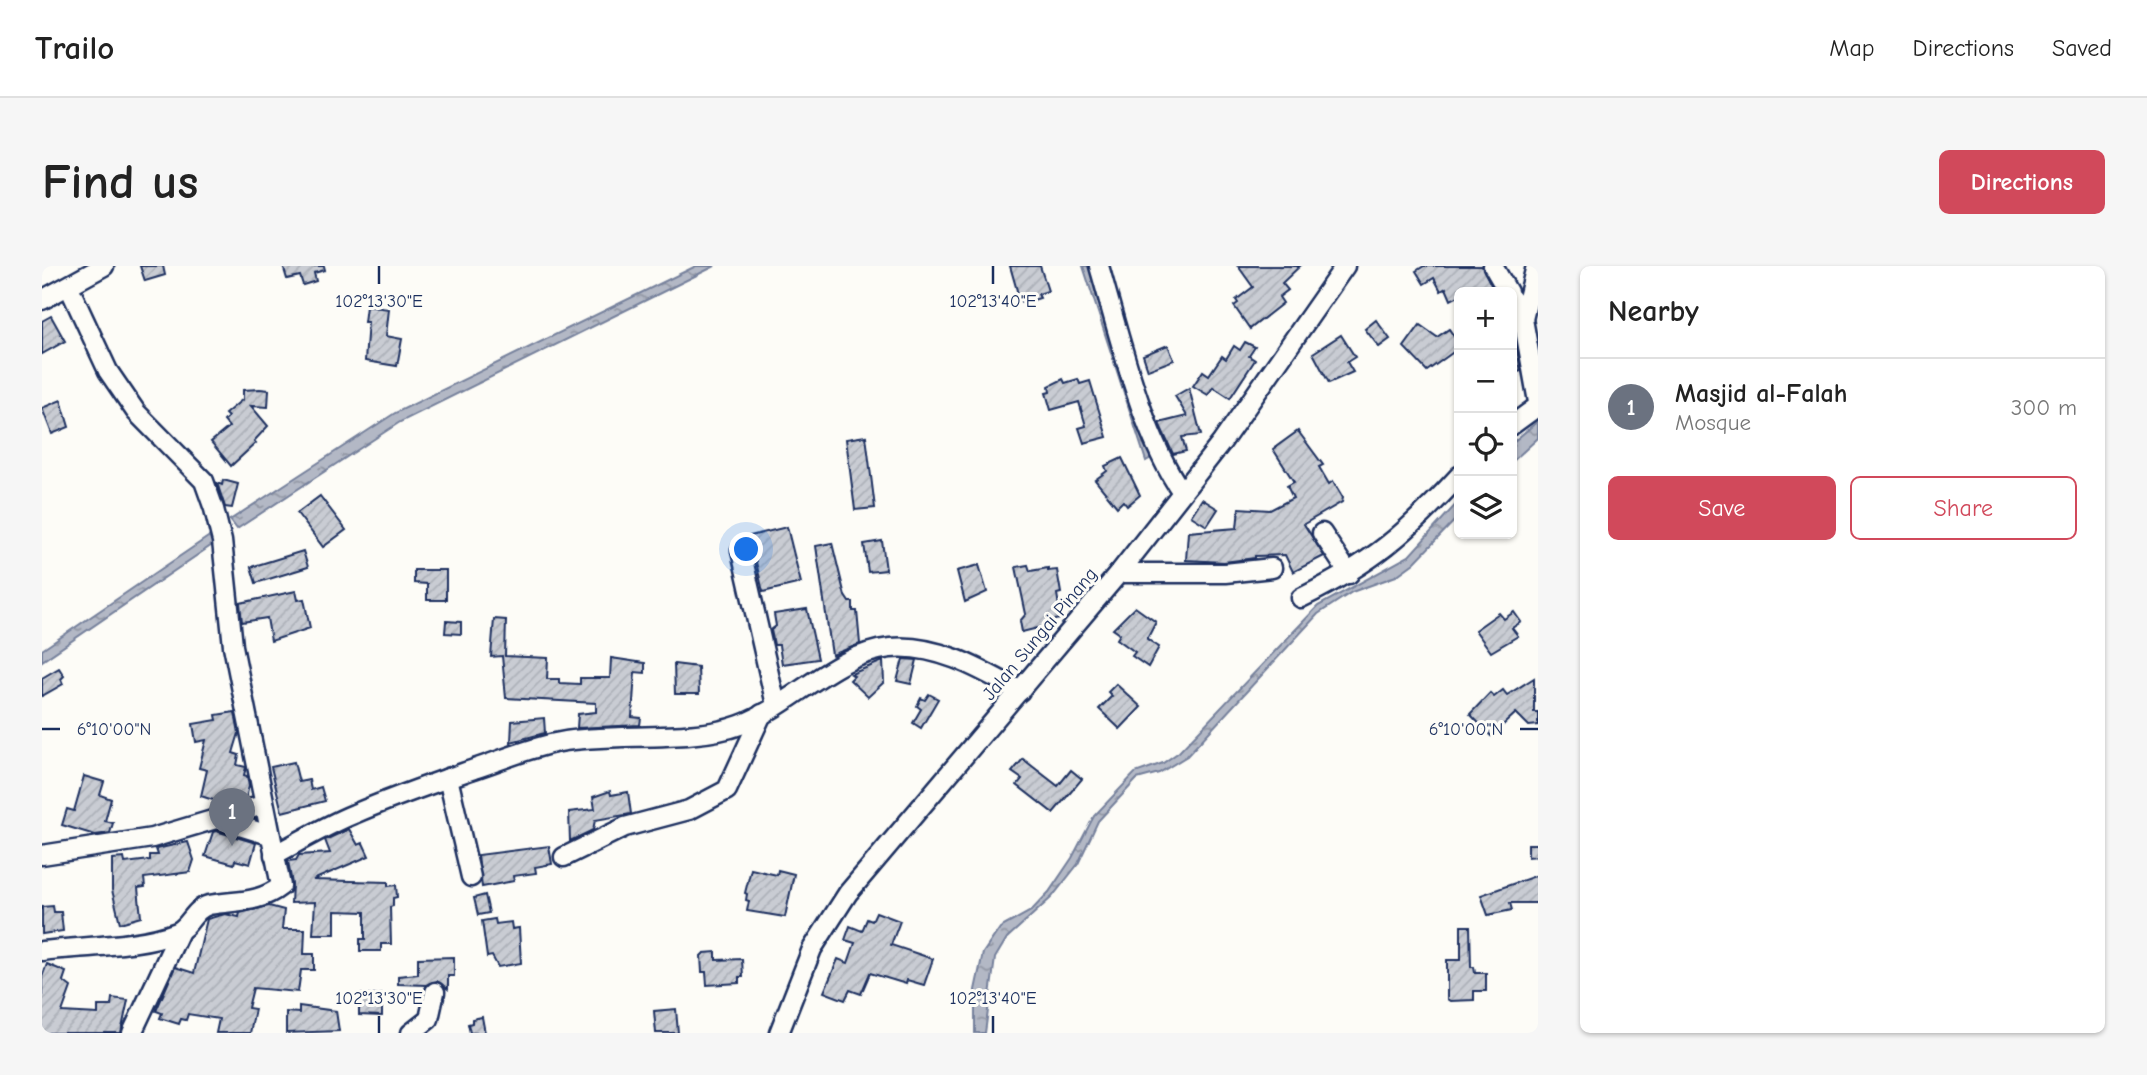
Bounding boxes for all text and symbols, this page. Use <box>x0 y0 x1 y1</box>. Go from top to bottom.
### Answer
text: Trailo <box>35 29 114 67</box>
text: Map <box>1829 34 1875 62</box>
text: Directions <box>1913 34 2014 62</box>
text: Saved <box>2052 34 2112 62</box>
button: Directions <box>1939 150 2105 214</box>
text: Find us <box>42 154 198 210</box>
map controls <box>1454 287 1517 539</box>
button: + <box>1454 287 1517 350</box>
text: 102°13'30"E <box>335 291 423 312</box>
text: 102°13'40"E <box>949 291 1037 312</box>
text: Nearby <box>1608 294 1699 329</box>
button: − <box>1454 350 1517 413</box>
text: Masjid al-Falah <box>1675 379 1848 409</box>
text: 1 <box>1626 394 1636 421</box>
text: 300 m <box>2011 394 2077 421</box>
text: Mosque <box>1675 409 1751 436</box>
button: locate <box>1454 413 1517 476</box>
button: layers <box>1454 476 1517 539</box>
button: Save <box>1608 476 1836 540</box>
button: Share <box>1850 476 2077 540</box>
your location <box>729 532 763 566</box>
street label: Jalan Sungai Pinang <box>978 563 1102 705</box>
text: 6°10'00"N <box>77 719 151 740</box>
text: 6°10'00"N <box>1429 719 1503 740</box>
pin: 1 <box>209 788 255 846</box>
text: 102°13'30"E <box>335 988 423 1009</box>
text: 102°13'40"E <box>949 988 1037 1009</box>

